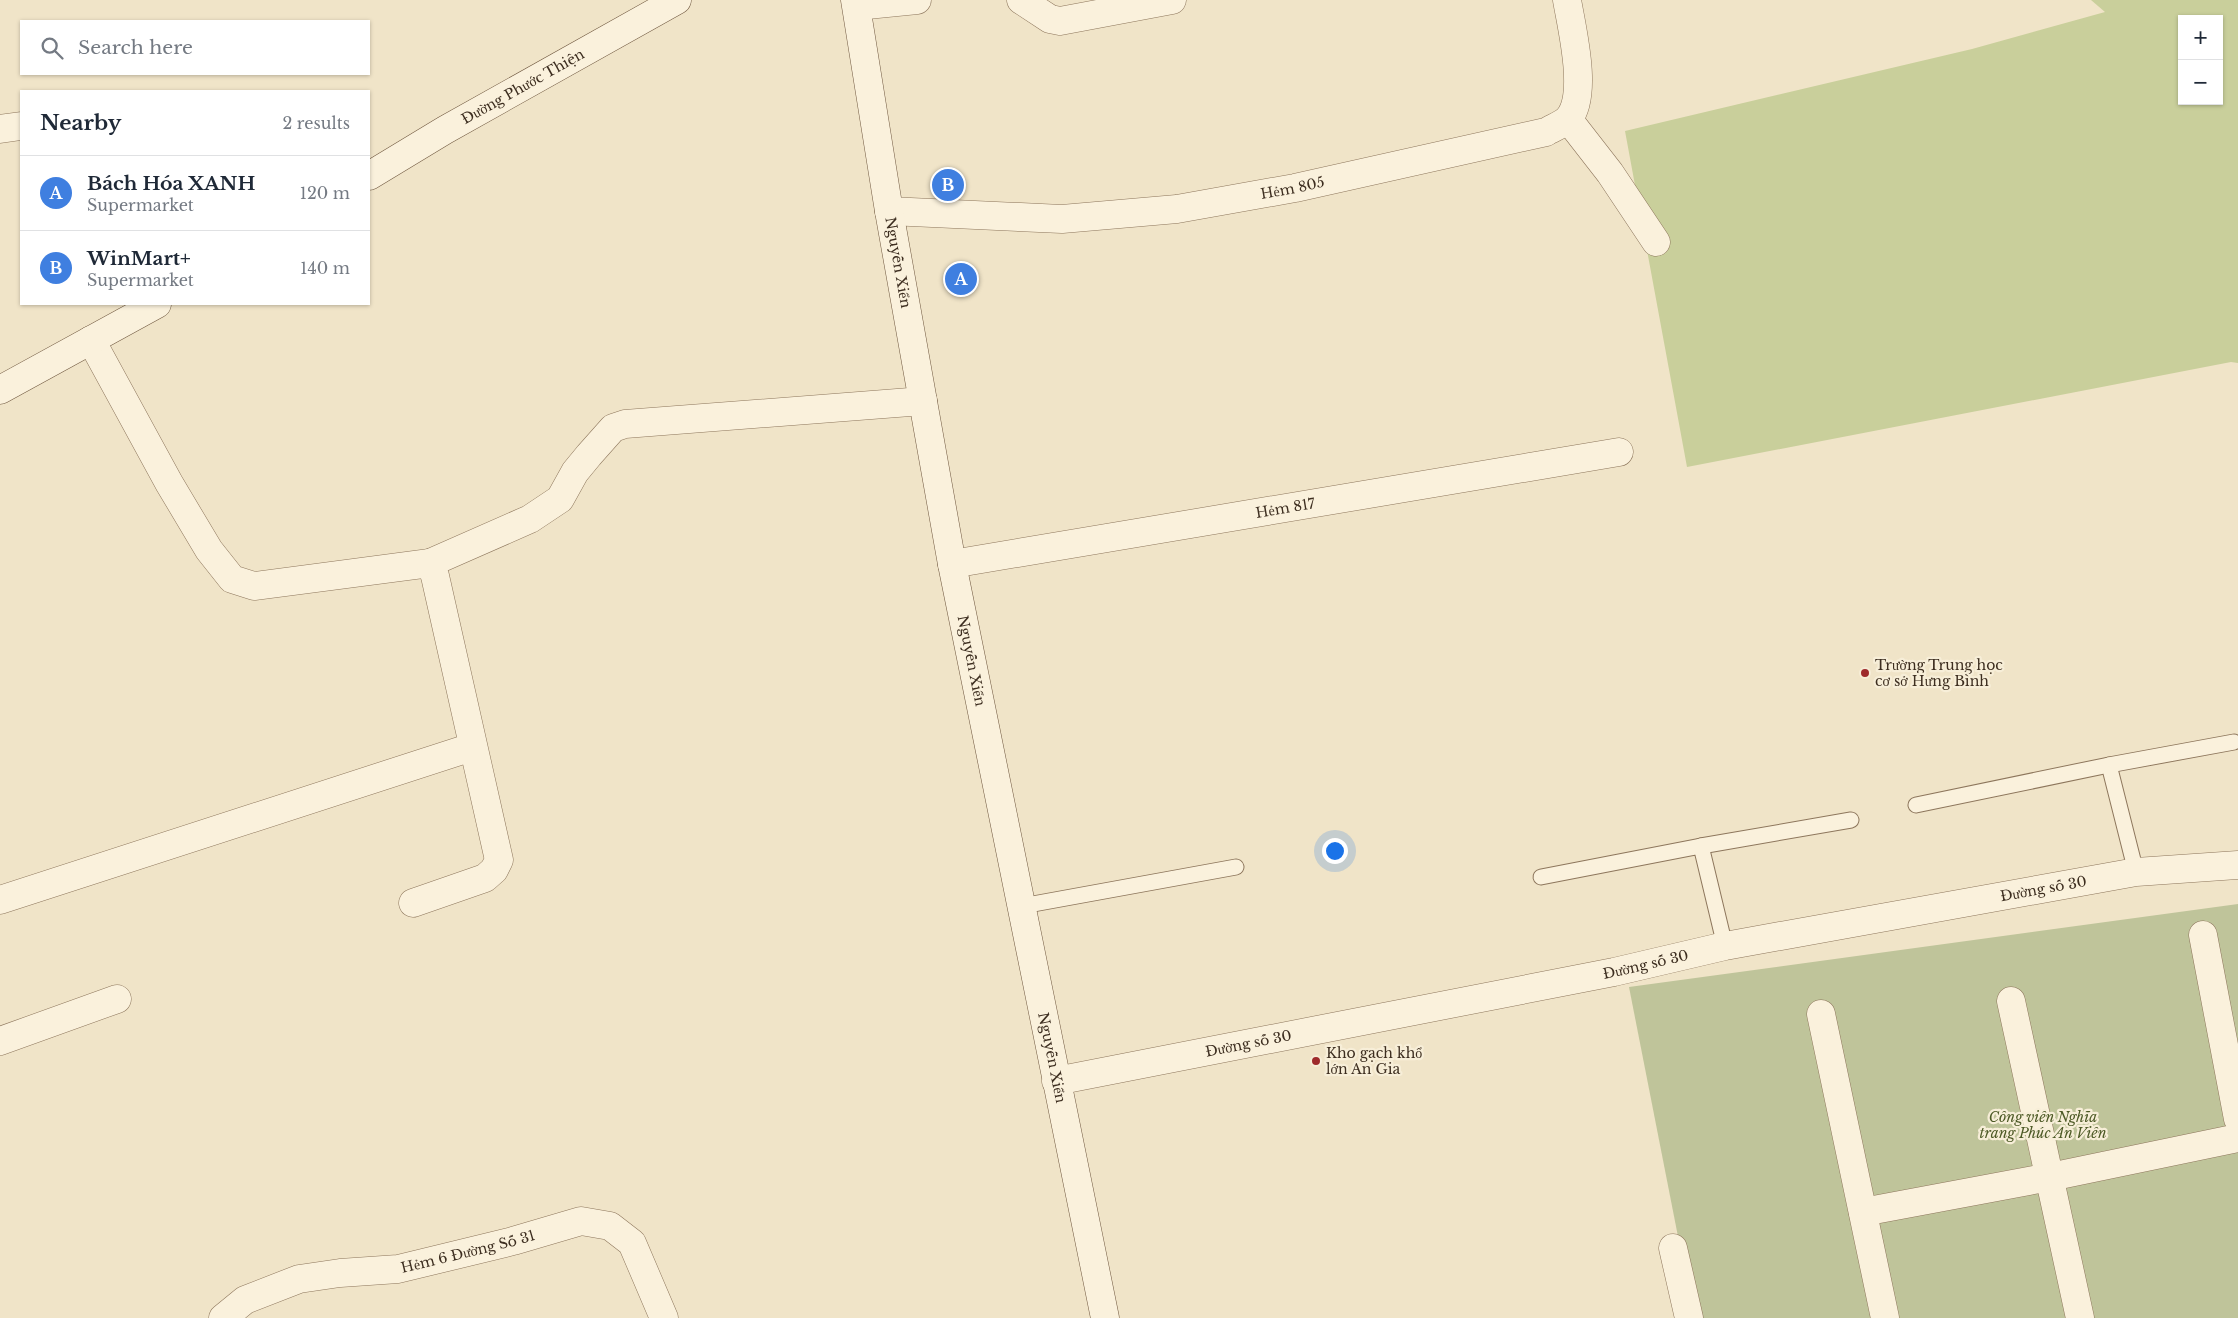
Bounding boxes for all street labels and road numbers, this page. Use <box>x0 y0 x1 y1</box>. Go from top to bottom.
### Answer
street label: Đường Phước Thiện <box>458 45 588 128</box>
street label: Hẻm 805 <box>1259 173 1326 203</box>
street label: Nguyễn Xiển <box>881 215 915 310</box>
street label: Hẻm 817 <box>1254 494 1317 522</box>
street label: Nguyễn Xiển <box>954 614 990 708</box>
street label: Đường số 30 <box>1999 872 2088 905</box>
street label: Đường số 30 <box>1601 946 1690 983</box>
street label: Nguyễn Xiển <box>1034 1011 1070 1105</box>
street label: Đường số 30 <box>1204 1026 1293 1061</box>
street label: Hẻm 6 Đường Số 31 <box>399 1226 537 1277</box>

